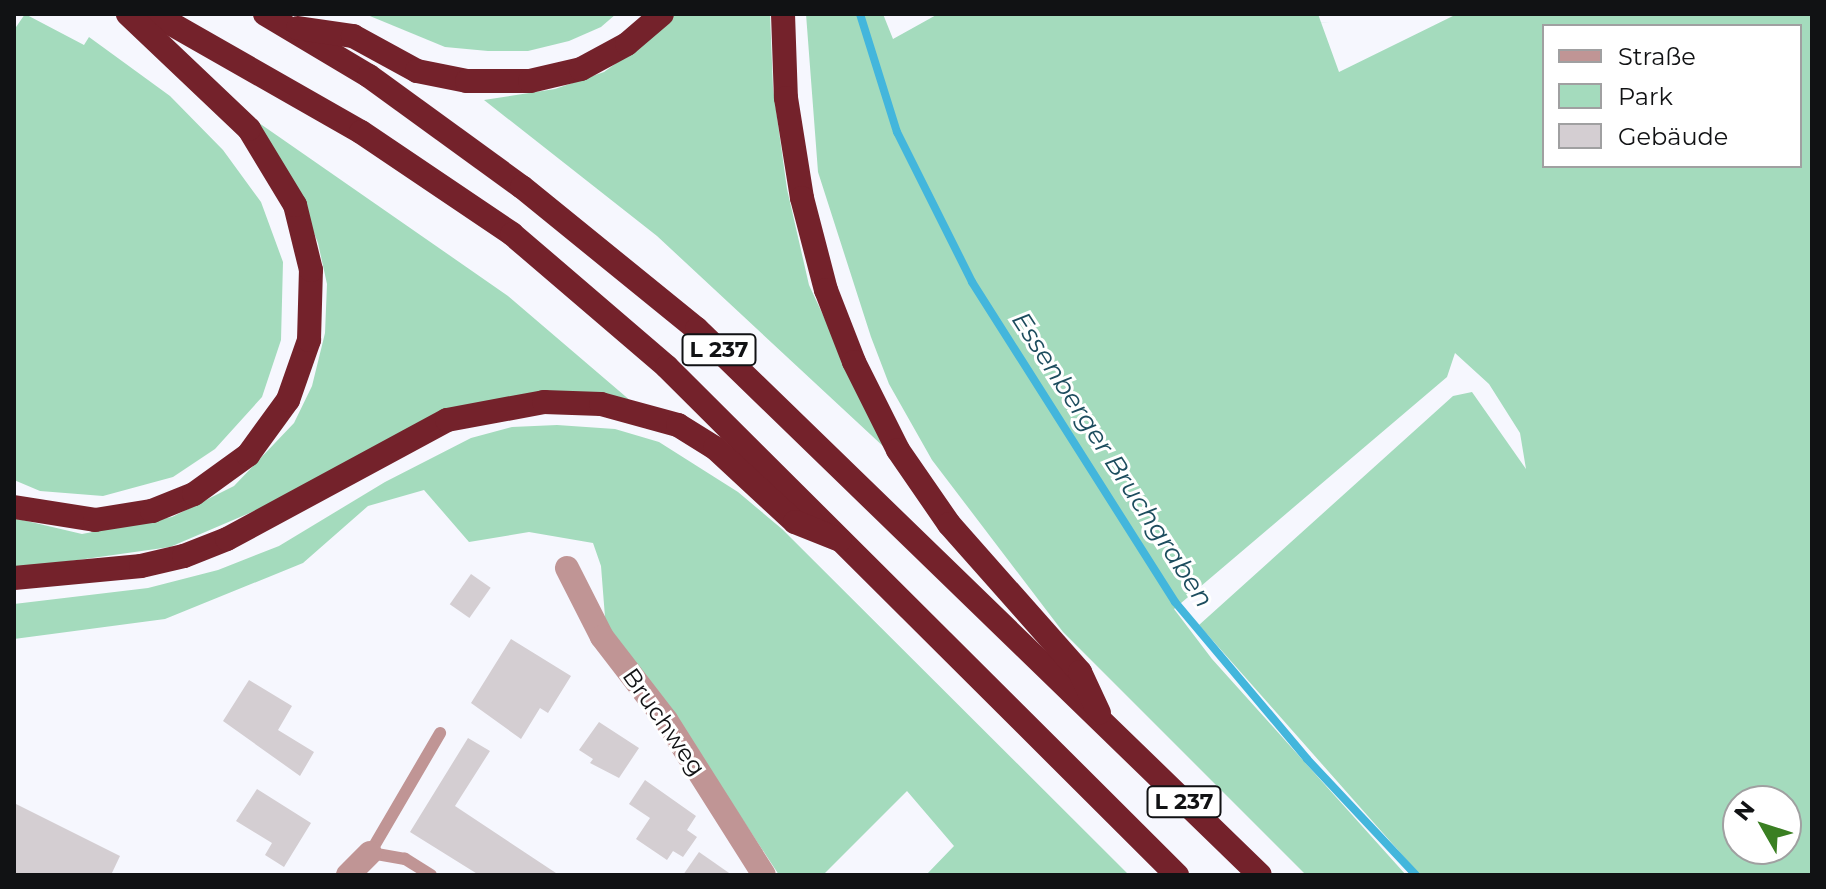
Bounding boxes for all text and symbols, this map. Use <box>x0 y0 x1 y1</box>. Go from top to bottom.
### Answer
legend <box>1542 24 1802 168</box>
text: Straße <box>1618 42 1696 71</box>
text: Park <box>1618 82 1673 111</box>
text: Gebäude <box>1618 122 1728 151</box>
water label: Essenberger Bruchgraben <box>1005 306 1219 614</box>
road number: L 237 <box>681 332 757 368</box>
street label: Bruchweg <box>616 663 712 781</box>
road number: L 237 <box>1146 784 1222 820</box>
north arrow <box>1722 785 1802 865</box>
text: N <box>1728 795 1761 826</box>

